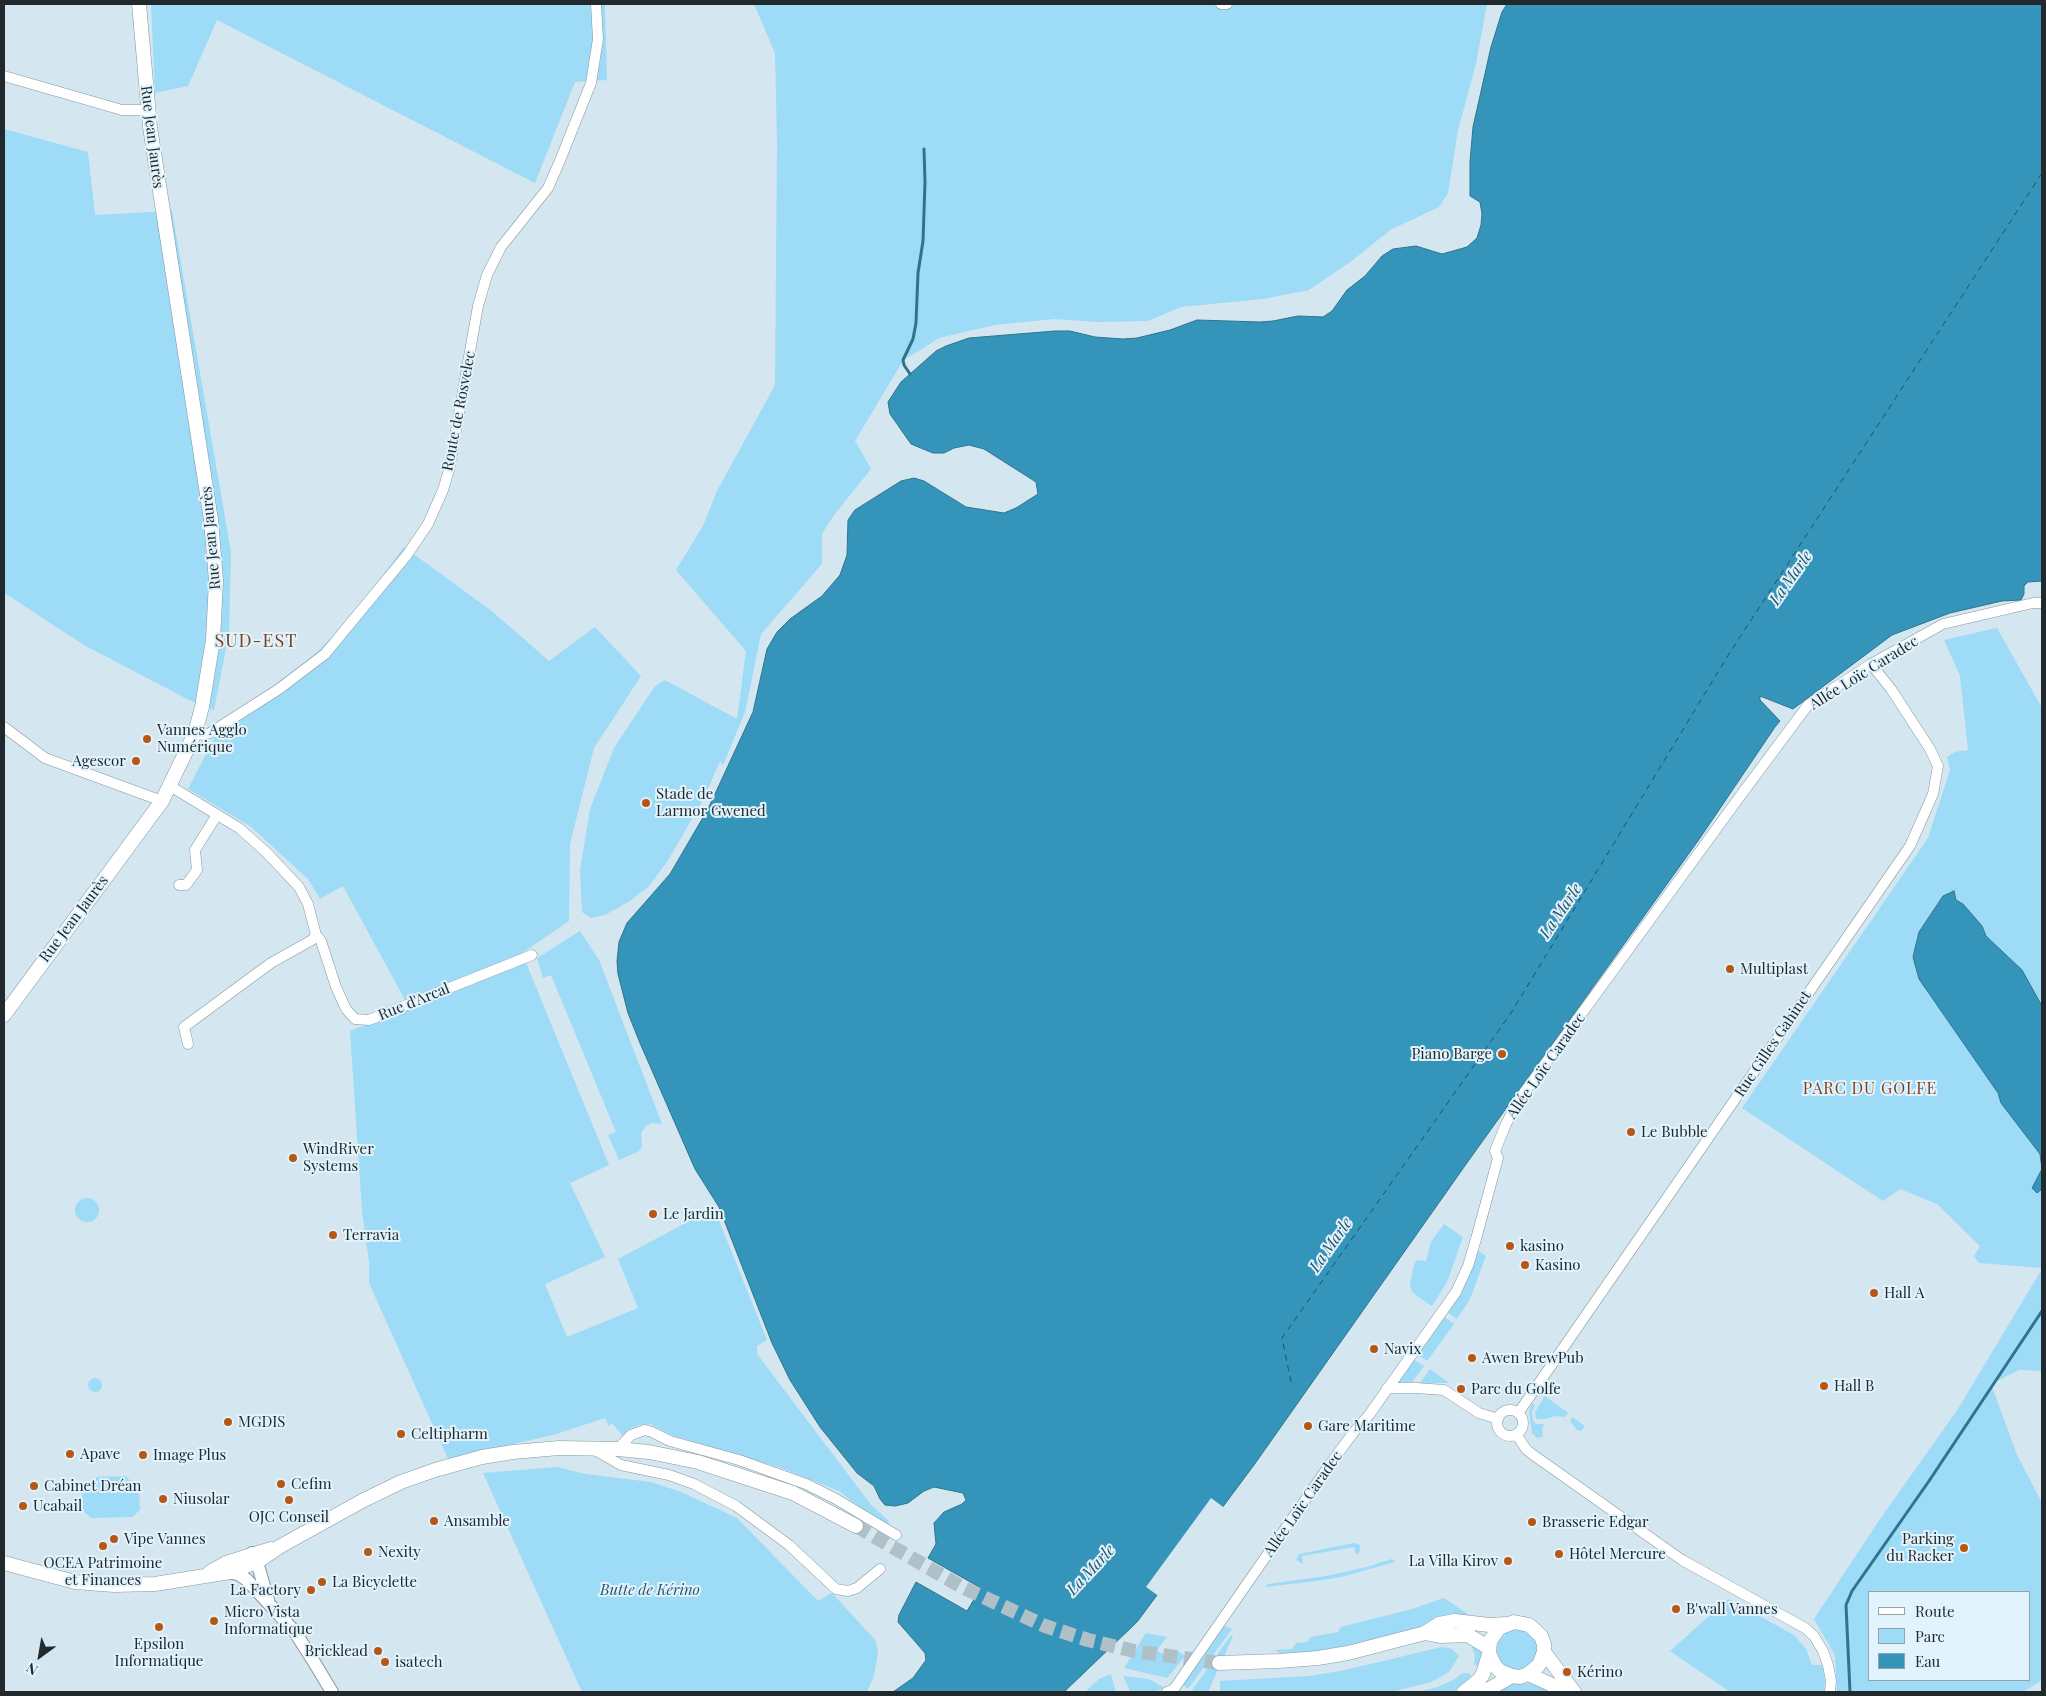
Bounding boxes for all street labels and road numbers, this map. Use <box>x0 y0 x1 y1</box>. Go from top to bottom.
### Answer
street label: Rue Jean Jaurès <box>137 85 167 189</box>
street label: Route de Rosvelec <box>439 350 479 472</box>
street label: Rue Jean Jaurès <box>198 486 224 590</box>
street label: Allée Loïc Caradec <box>1806 632 1922 714</box>
street label: Rue Jean Jaurès <box>36 872 112 966</box>
street label: Rue d'Arcal <box>376 980 452 1024</box>
street label: Rue Gilles Gahinet <box>1731 987 1815 1101</box>
street label: Allée Loïc Caradec <box>1503 1010 1589 1122</box>
street label: Allée Loïc Caradec <box>1260 1448 1346 1560</box>

